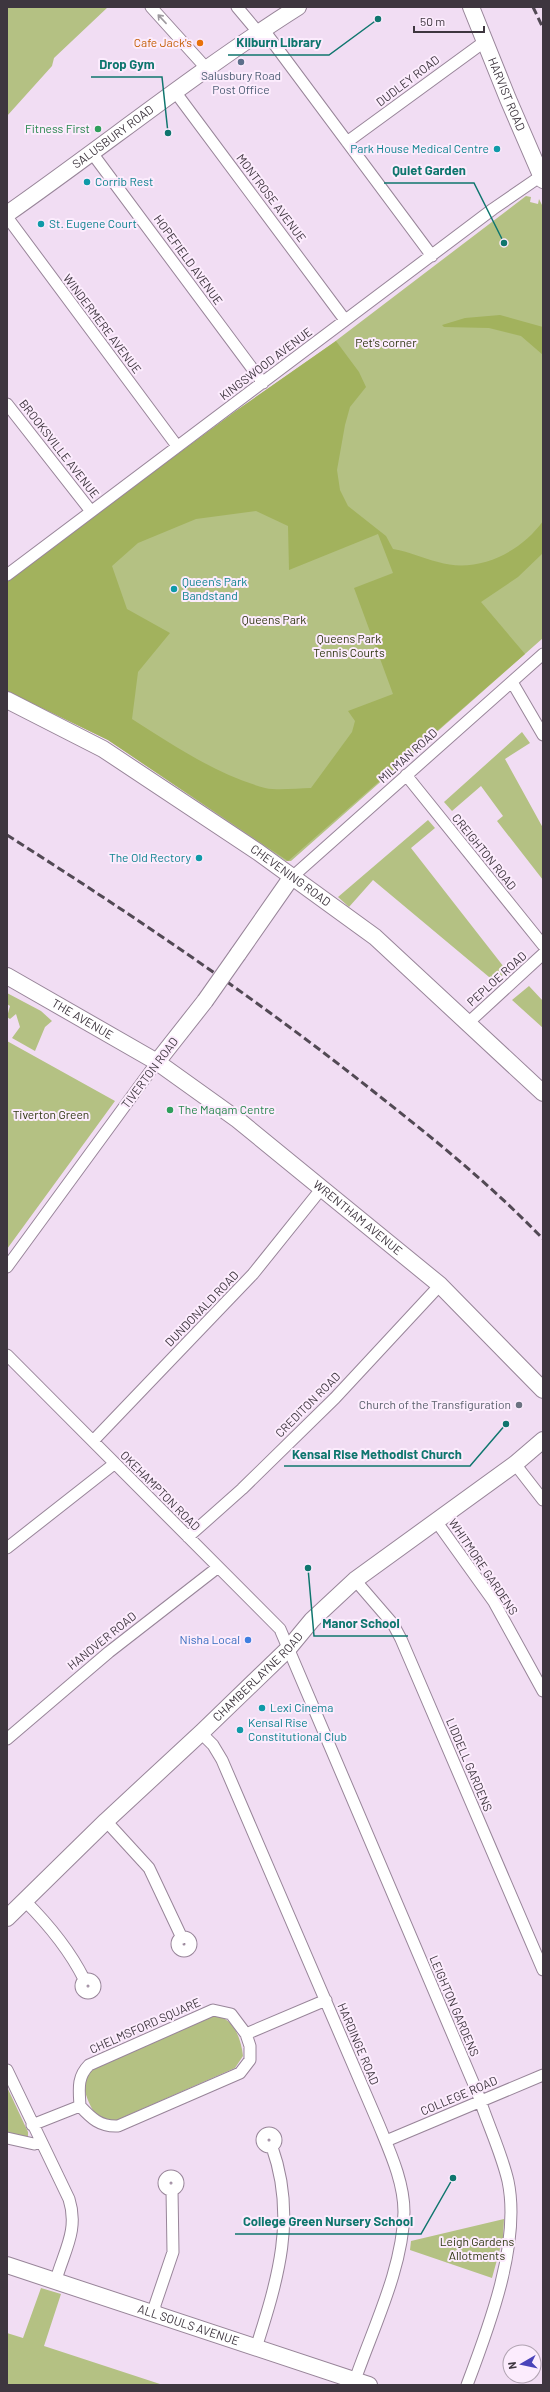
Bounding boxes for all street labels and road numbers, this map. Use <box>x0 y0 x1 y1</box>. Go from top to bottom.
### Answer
street label: DUDLEY ROAD <box>373 52 442 108</box>
street label: HARVIST ROAD <box>486 55 529 133</box>
street label: SALUSBURY ROAD <box>69 102 156 171</box>
street label: MONTROSE AVENUE <box>234 151 309 244</box>
street label: HOPEFIELD AVENUE <box>152 212 226 307</box>
street label: WINDERMERE AVENUE <box>61 271 145 376</box>
street label: KINGSWOOD AVENUE <box>217 324 314 402</box>
street label: BROOKSVILLE AVENUE <box>17 396 103 501</box>
street label: MILMAN ROAD <box>375 725 440 785</box>
street label: CREIGHTON ROAD <box>450 810 520 892</box>
street label: CHEVENING ROAD <box>248 841 334 908</box>
street label: PEPLOE ROAD <box>464 948 529 1009</box>
street label: THE AVENUE <box>50 995 116 1041</box>
street label: TIVERTON ROAD <box>118 1034 180 1111</box>
street label: WRENTHAM AVENUE <box>311 1177 405 1257</box>
street label: DUNDONALD ROAD <box>162 1268 241 1349</box>
street label: CREDITON ROAD <box>272 1369 343 1440</box>
street label: OKEHAMPTON ROAD <box>118 1448 203 1533</box>
street label: WHITMORE GARDENS <box>446 1516 521 1617</box>
street label: HANOVER ROAD <box>64 1608 138 1672</box>
street label: CHAMBERLAYNE ROAD <box>209 1629 305 1724</box>
street label: LIDDELL GARDENS <box>444 1716 496 1813</box>
street label: LEIGHTON GARDENS <box>427 1953 483 2058</box>
street label: CHELMSFORD SQUARE <box>87 1994 202 2056</box>
street label: HARDINGE ROAD <box>335 2001 383 2087</box>
street label: COLLEGE ROAD <box>418 2073 499 2118</box>
street label: ALL SOULS AVENUE <box>136 2301 241 2347</box>

